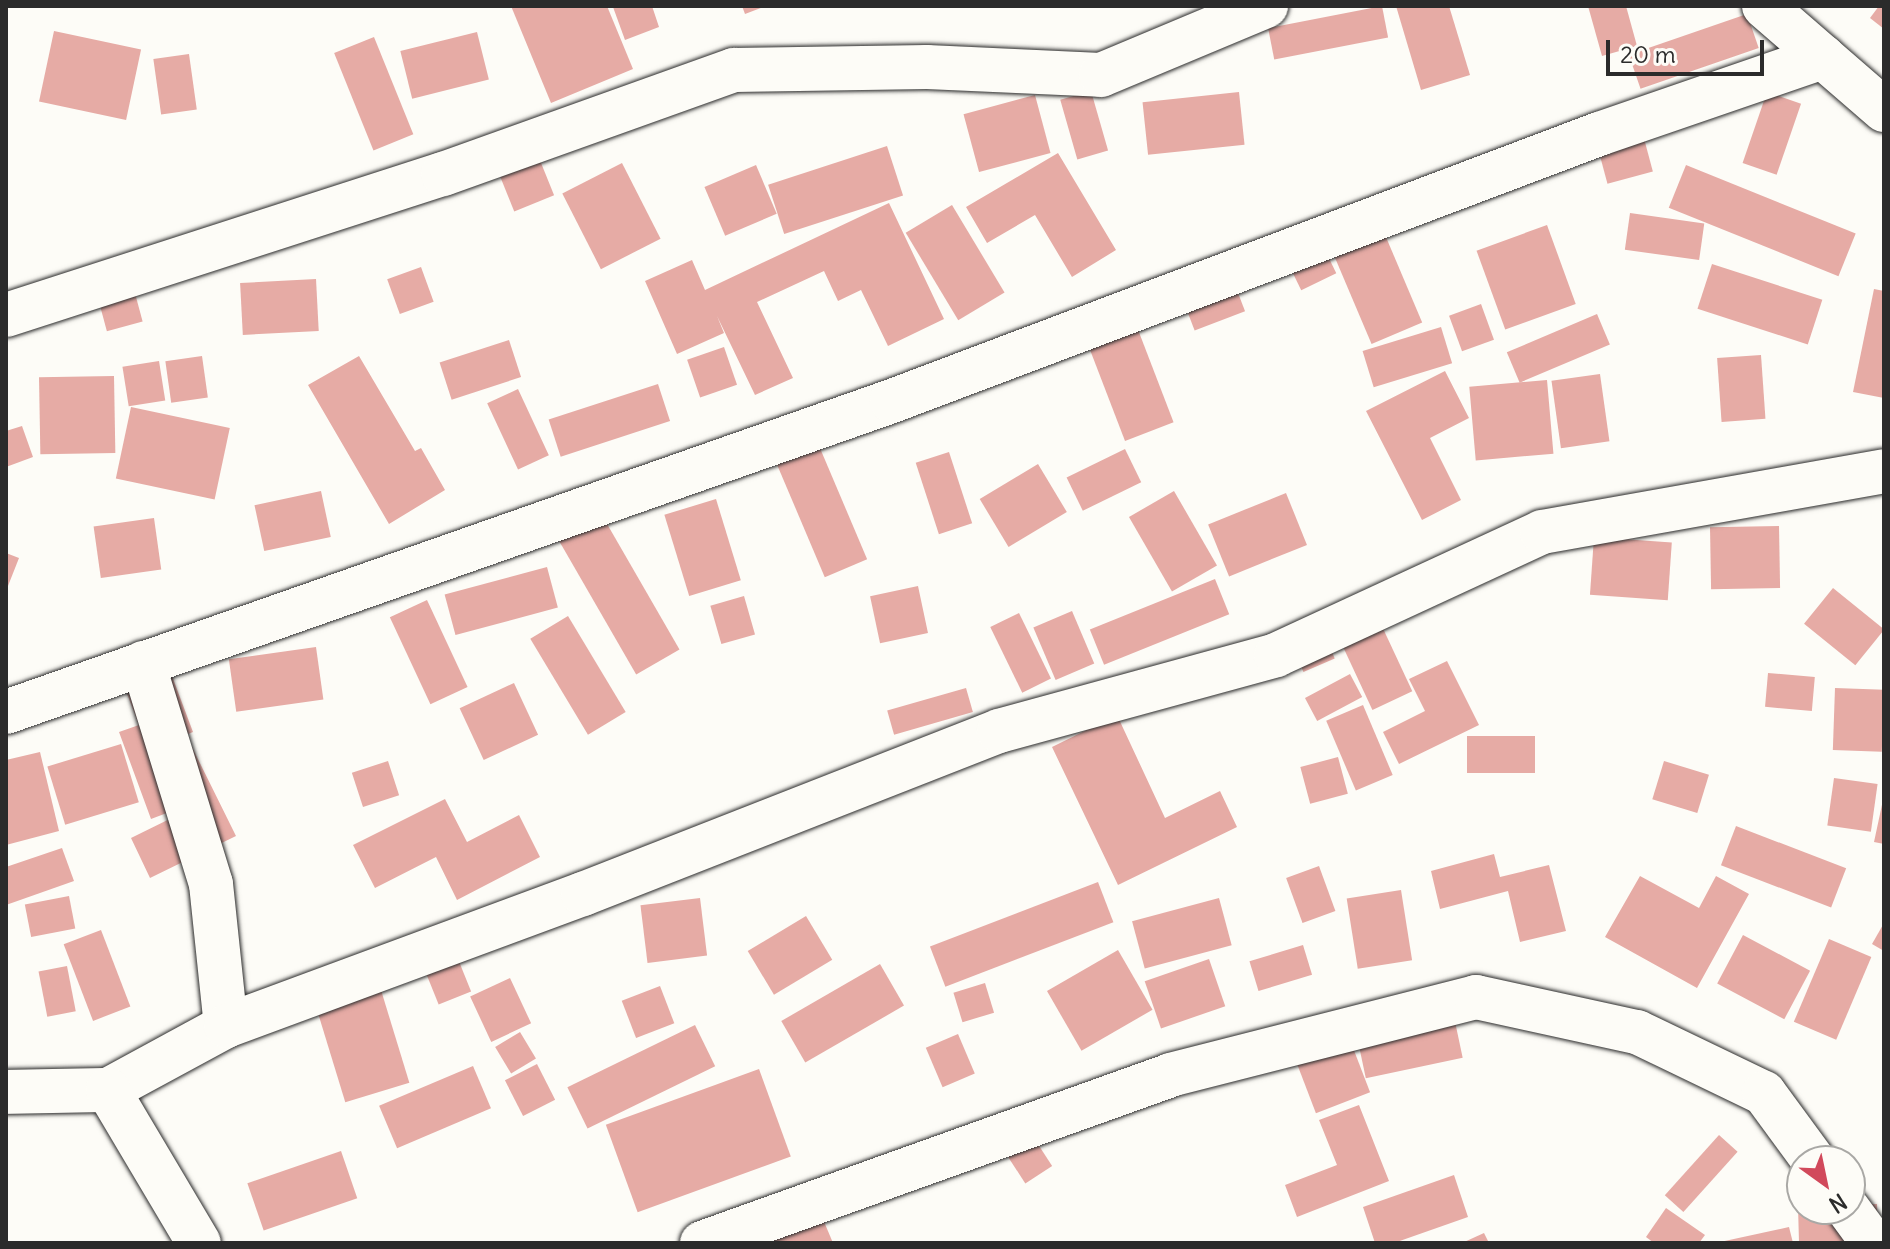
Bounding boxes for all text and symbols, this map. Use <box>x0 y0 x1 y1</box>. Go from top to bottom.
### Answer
scale bar <box>1610 24 1768 74</box>
text: 20 m <box>1620 39 1676 69</box>
north arrow <box>1786 1145 1866 1225</box>
text: N <box>1824 1188 1852 1219</box>

